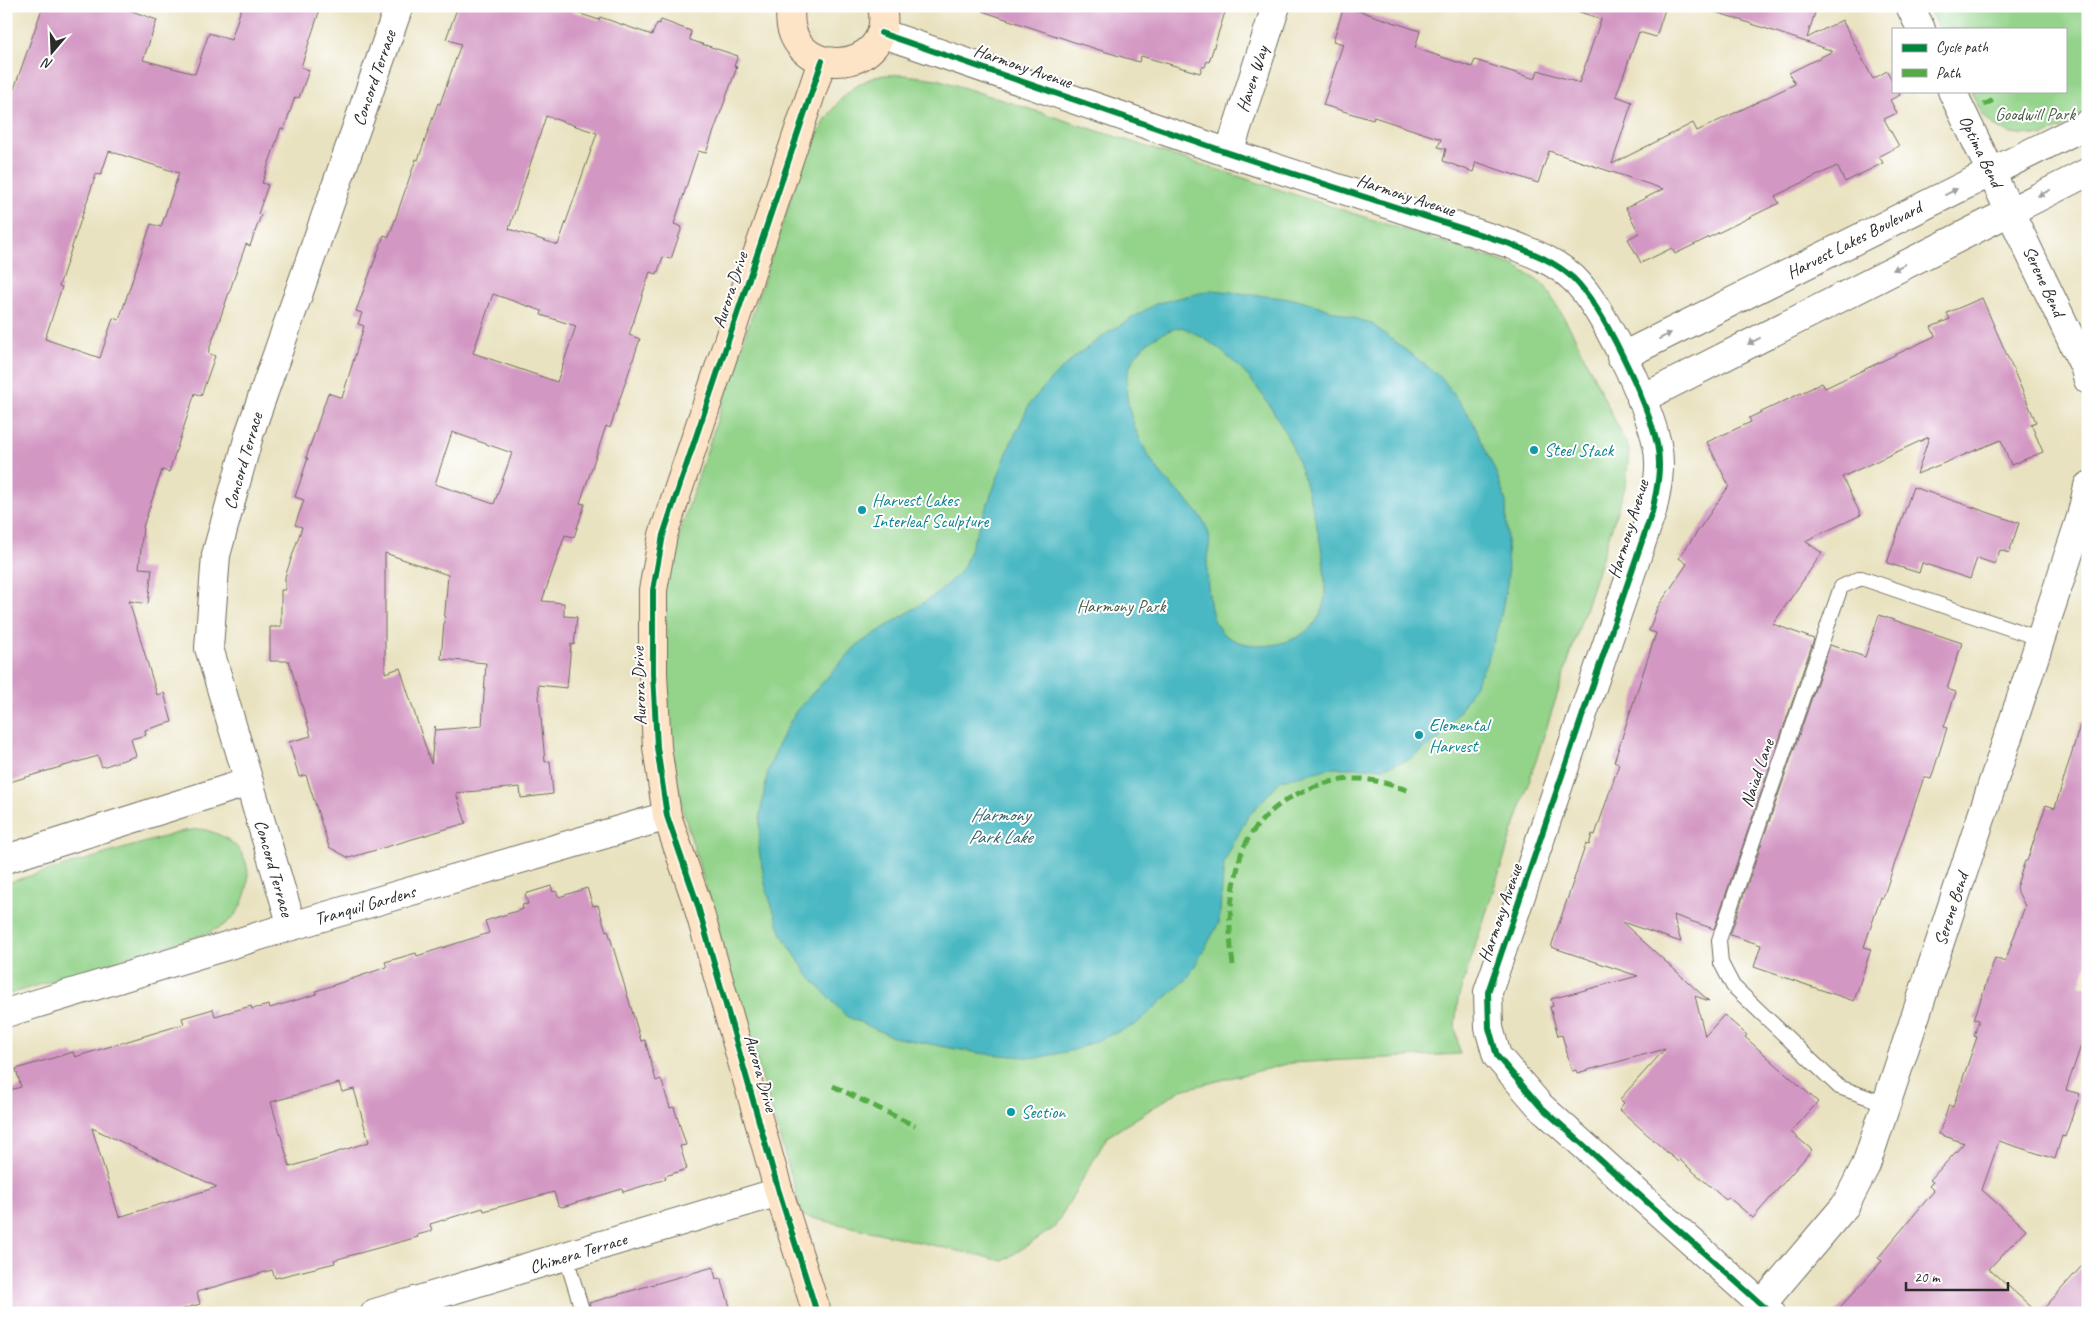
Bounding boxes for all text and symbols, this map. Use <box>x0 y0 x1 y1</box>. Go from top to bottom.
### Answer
street label: Concord Terrace <box>347 26 401 129</box>
north arrow <box>28 28 78 78</box>
legend <box>1892 28 2066 92</box>
text: Cycle path <box>1936 38 1988 57</box>
street label: Harmony Avenue <box>971 39 1076 93</box>
street label: Haven Way <box>1231 41 1274 115</box>
text: N <box>39 54 55 73</box>
text: Path <box>1936 64 1962 83</box>
park label: Goodwill Park <box>1995 103 2077 125</box>
street label: Optima Bend <box>1954 111 2009 193</box>
street label: Harmony Avenue <box>1354 169 1459 222</box>
one-way arrow <box>1944 188 1958 196</box>
one-way arrow <box>2037 189 2051 197</box>
street label: Harvest Lakes Boulevard <box>1783 195 1928 284</box>
street label: Serene Bend <box>2018 242 2071 322</box>
street label: Aurora Drive <box>707 248 753 331</box>
one-way arrow <box>1892 263 1906 271</box>
one-way arrow <box>1658 331 1672 339</box>
one-way arrow <box>1747 337 1762 345</box>
street label: Concord Terrace <box>219 409 268 512</box>
place label: Steel Stack <box>1544 439 1615 461</box>
marker: Steel Stack <box>1528 444 1540 456</box>
street label: Harmony Avenue <box>1603 476 1654 581</box>
place label: Harvest Lakes Interleaf Sculpture <box>872 489 990 532</box>
marker: Harvest Lakes Interleaf Sculpture <box>856 504 868 516</box>
park label: Harmony Park <box>1077 595 1167 617</box>
street label: Aurora Drive <box>627 645 651 726</box>
place label: Elemental Harvest <box>1429 714 1492 757</box>
marker: Elemental Harvest <box>1413 729 1425 741</box>
street label: Naiad Lane <box>1735 735 1779 810</box>
water label: Harmony Park Lake <box>968 803 1035 849</box>
street label: Concord Terrace <box>250 817 299 920</box>
street label: Harmony Avenue <box>1473 860 1527 965</box>
street label: Serene Bend <box>1929 867 1974 948</box>
street label: Tranquil Gardens <box>312 880 420 930</box>
street label: Aurora Drive <box>740 1032 783 1115</box>
place label: Section <box>1021 1101 1066 1123</box>
marker: Section <box>1005 1106 1017 1118</box>
street label: Chimera Terrace <box>527 1227 630 1278</box>
scale bar <box>1906 1259 2009 1291</box>
text: 20 m <box>1914 1268 1941 1287</box>

